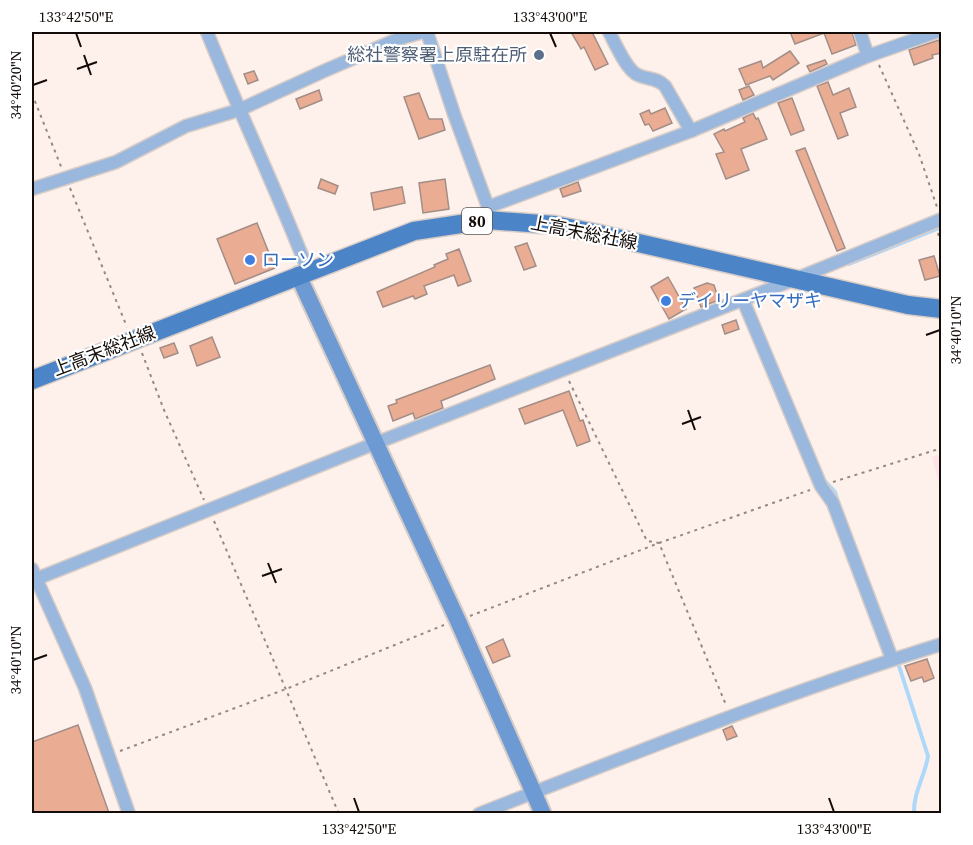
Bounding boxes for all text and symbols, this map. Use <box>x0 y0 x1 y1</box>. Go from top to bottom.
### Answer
text: 133°42'50"E <box>39 6 113 27</box>
text: 133°43'00"E <box>513 6 587 27</box>
place label: 総社警察署上原駐在所 <box>347 42 527 67</box>
marker: 総社警察署上原駐在所 <box>532 48 546 62</box>
text: 34°40'20"N <box>5 50 26 120</box>
road number: 80 <box>462 208 492 234</box>
street label: 上高末総社線 <box>529 210 639 255</box>
place label: ローソン <box>262 247 334 272</box>
marker: ローソン <box>243 253 257 267</box>
place label: デイリーヤマザキ <box>678 288 822 313</box>
marker: デイリーヤマザキ <box>659 294 673 308</box>
text: 34°40'10"N <box>945 295 966 365</box>
street label: 上高末総社線 <box>49 320 159 382</box>
text: 34°40'10"N <box>5 625 26 695</box>
text: 133°42'50"E <box>322 818 396 839</box>
text: 133°43'00"E <box>797 818 871 839</box>

